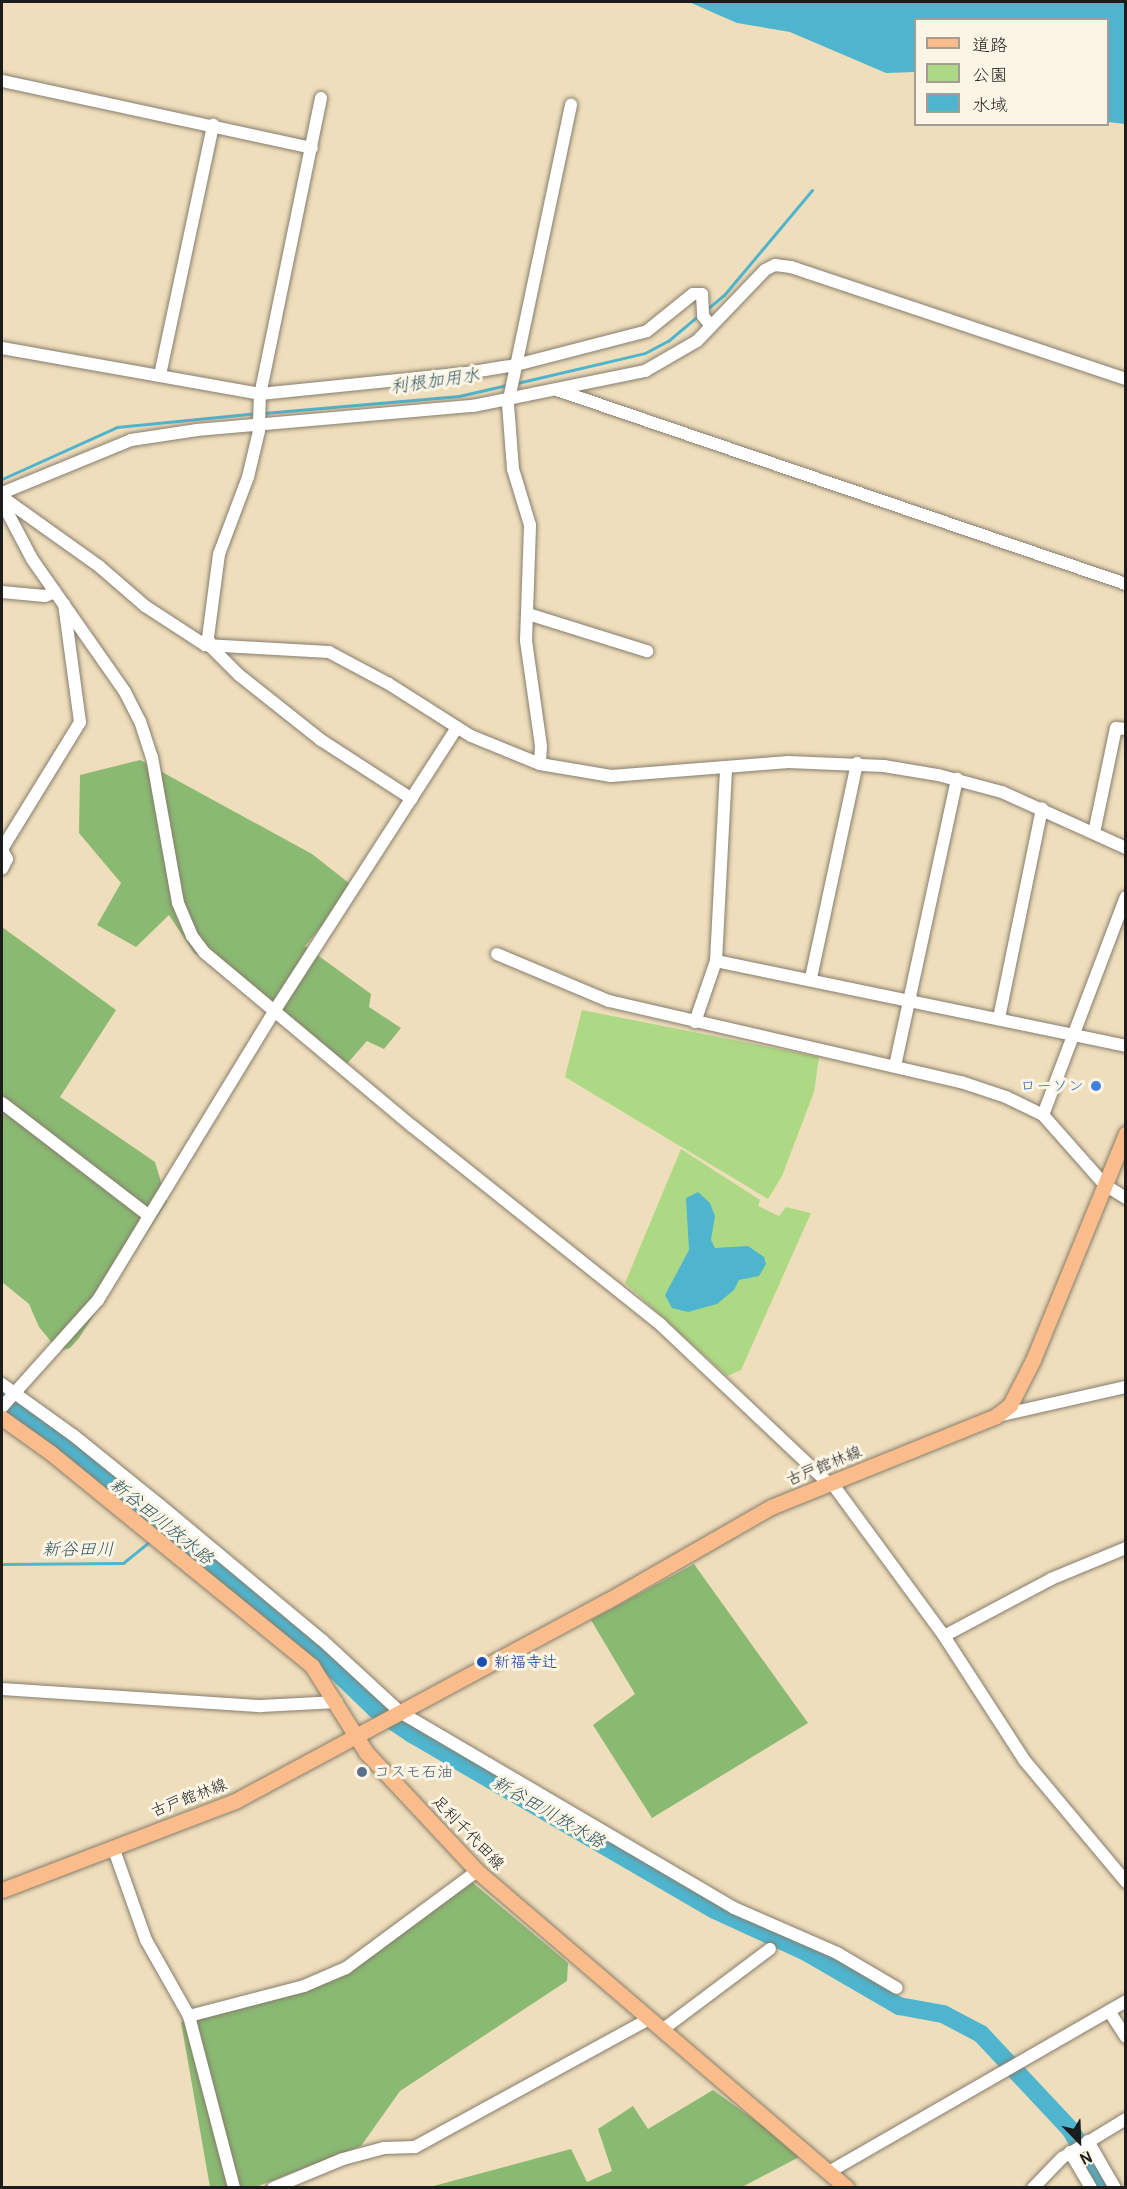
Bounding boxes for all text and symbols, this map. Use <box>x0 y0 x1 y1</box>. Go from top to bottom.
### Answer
legend <box>914 18 1109 126</box>
text: 道路 <box>972 34 1008 57</box>
text: 公園 <box>972 64 1008 87</box>
text: 水域 <box>972 94 1008 117</box>
water label: 利根加用水 <box>389 365 481 399</box>
place label: ローソン <box>1020 1076 1084 1096</box>
marker: ローソン <box>1089 1079 1103 1093</box>
street label: 古戸館林線 <box>783 1442 865 1490</box>
water label: 新谷田川放水路 <box>105 1474 217 1570</box>
water label: 新谷田川 <box>42 1539 114 1561</box>
place label: 新福寺辻 <box>494 1652 558 1672</box>
marker: 新福寺辻 <box>475 1655 489 1669</box>
place label: コスモ石油 <box>374 1762 454 1782</box>
marker: コスモ石油 <box>355 1765 369 1779</box>
water label: 新谷田川放水路 <box>488 1772 608 1854</box>
street label: 古戸館林線 <box>148 1775 230 1821</box>
street label: 足利千代田線 <box>428 1792 508 1874</box>
north arrow <box>1049 2111 1109 2171</box>
text: N <box>1077 2146 1095 2169</box>

